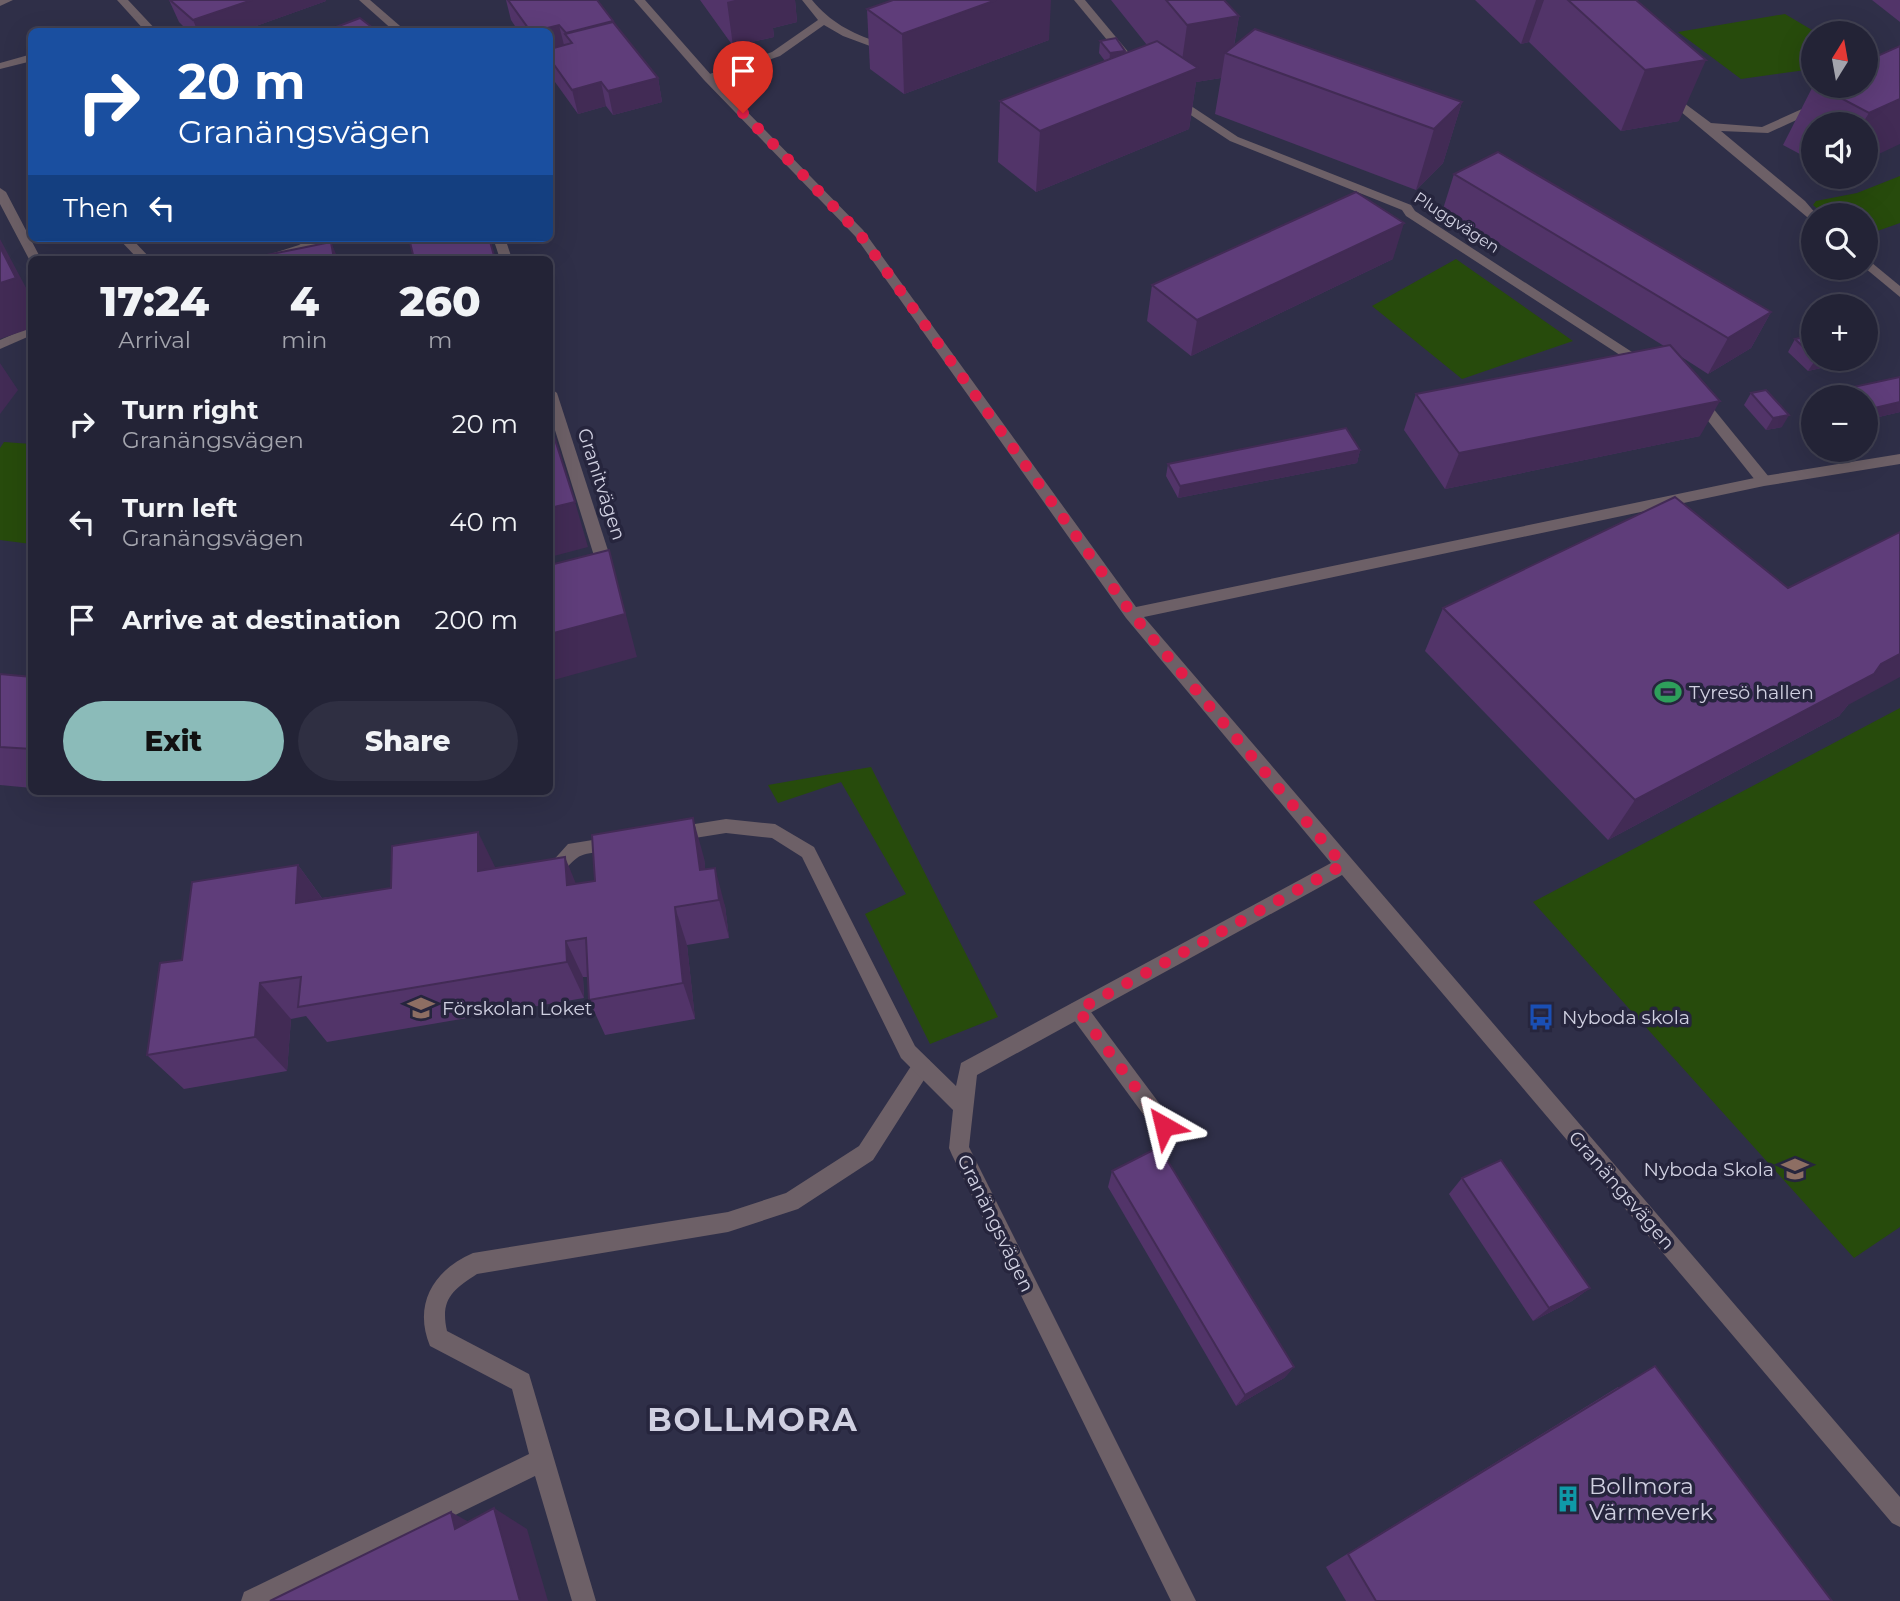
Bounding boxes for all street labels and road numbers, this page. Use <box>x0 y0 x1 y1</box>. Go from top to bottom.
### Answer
street label: Pluggvägen <box>1411 188 1503 257</box>
street label: Granitvägen <box>573 425 630 543</box>
street label: Granängsvägen <box>1564 1126 1680 1255</box>
street label: Granängsvägen <box>952 1151 1039 1296</box>

